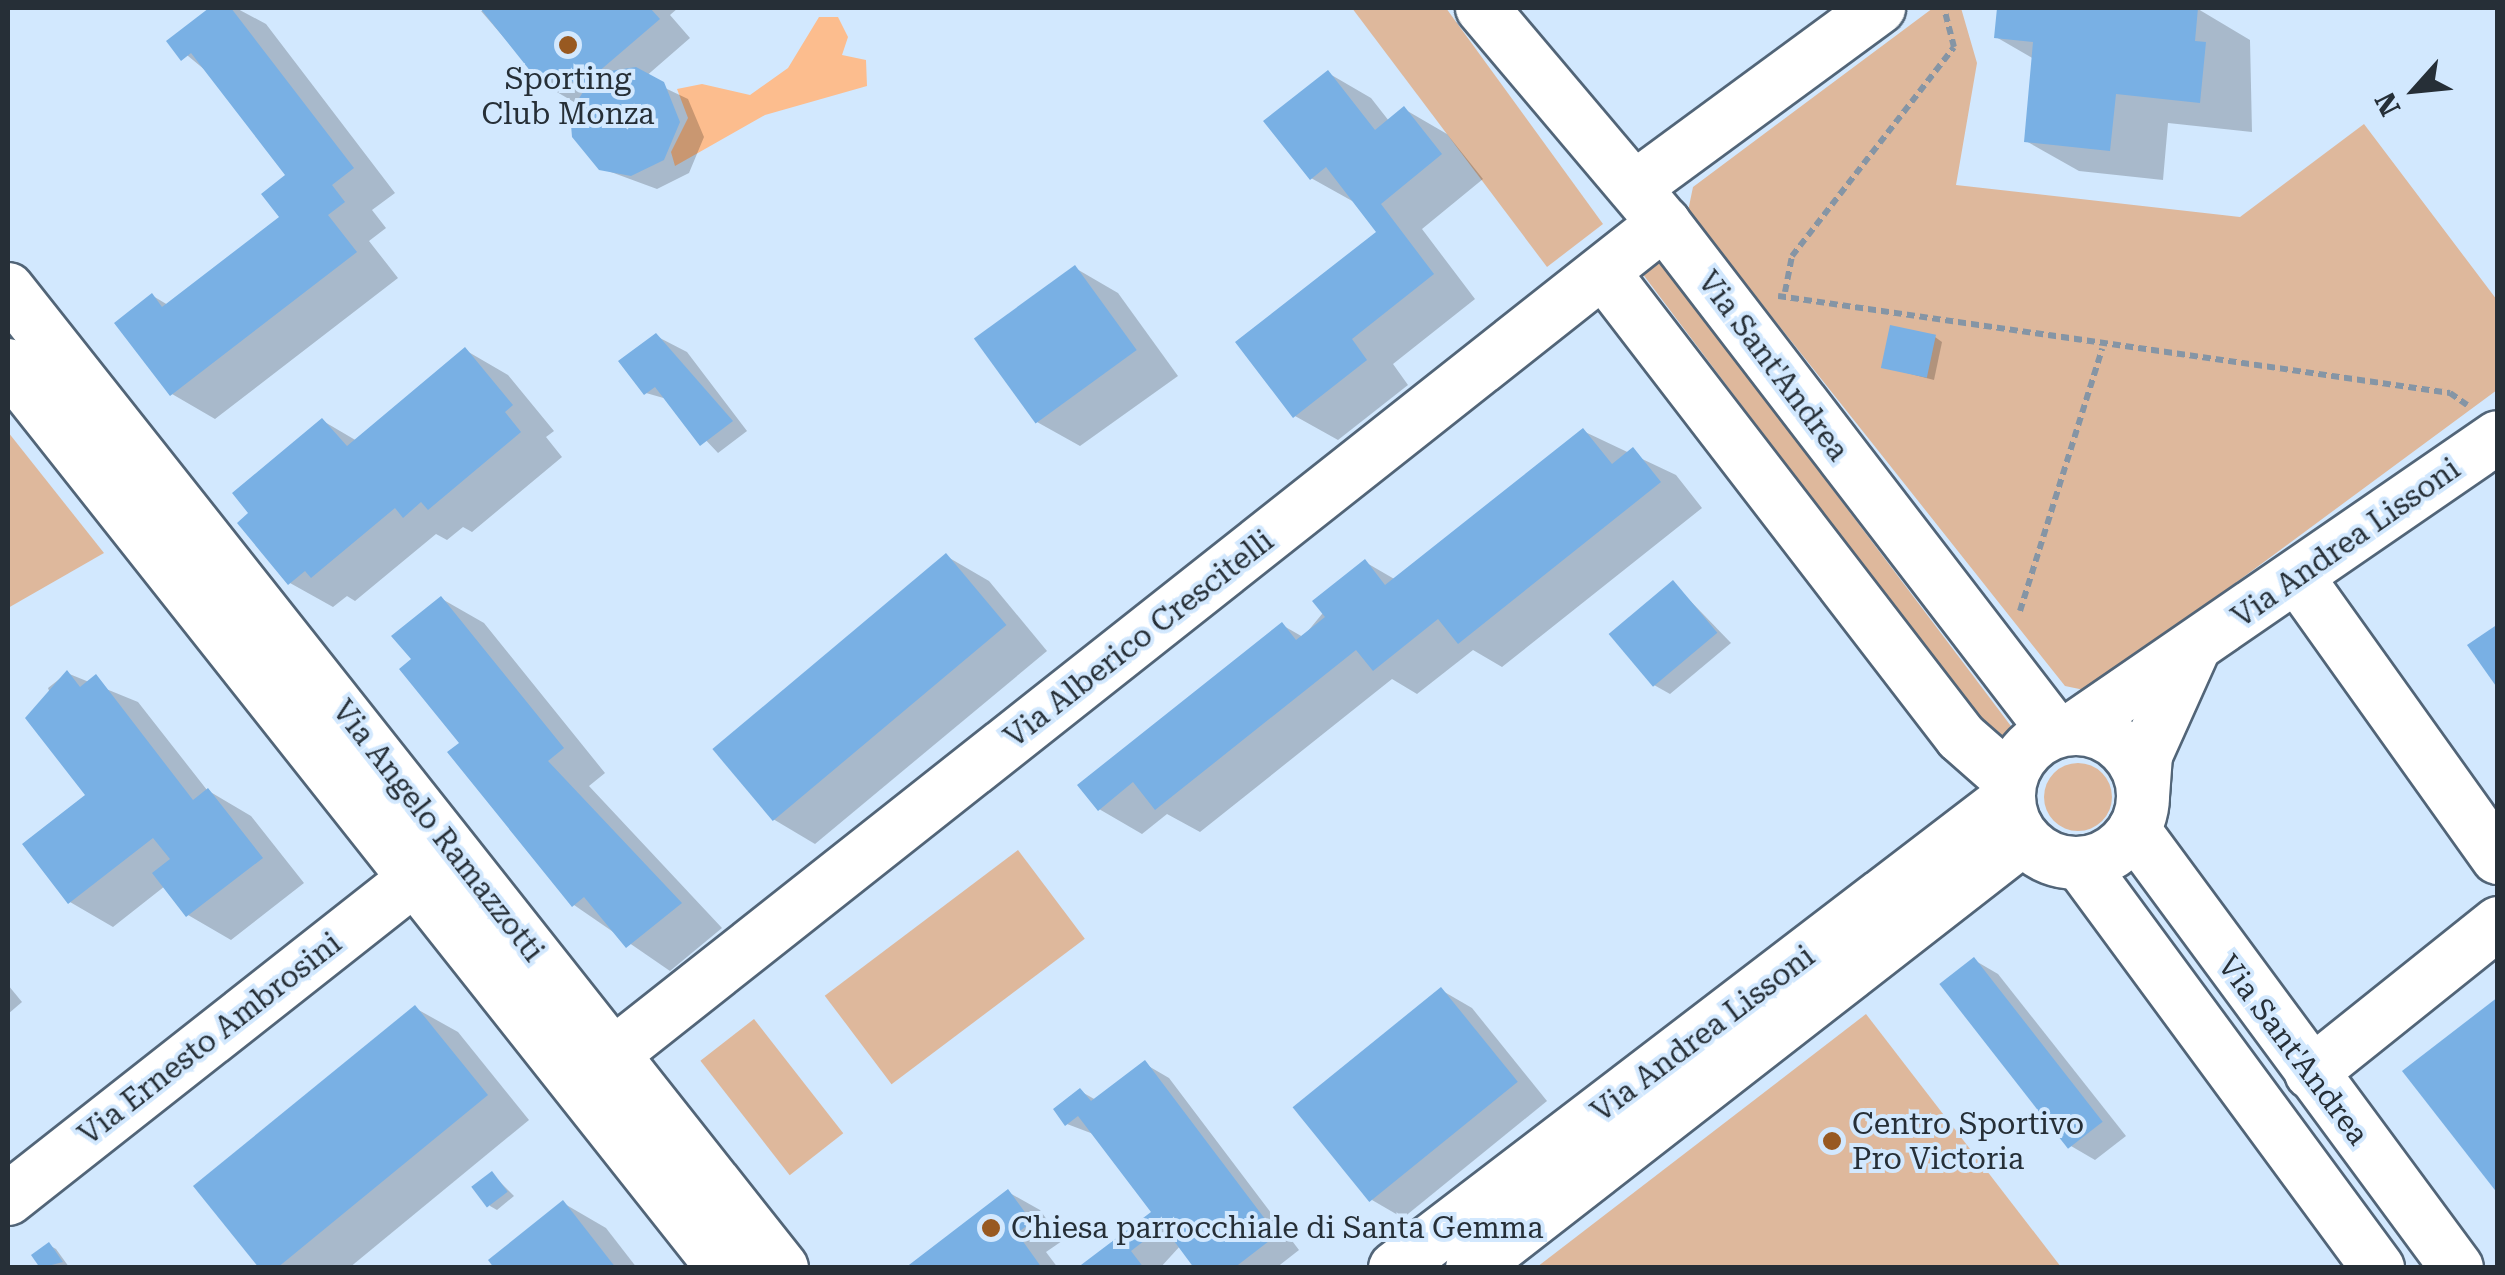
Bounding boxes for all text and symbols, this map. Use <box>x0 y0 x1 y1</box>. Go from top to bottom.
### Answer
marker: Sporting Club Monza <box>557 34 579 56</box>
north arrow <box>2365 40 2465 140</box>
place label: Sporting Club Monza <box>482 61 654 132</box>
text: N <box>2368 87 2407 121</box>
street label: Via Sant'Andrea <box>1690 264 1856 468</box>
street label: Via Andrea Lissoni <box>2225 451 2467 635</box>
street label: Via Alberico Crescitelli <box>997 523 1281 755</box>
street label: Via Angelo Ramazzotti <box>325 693 551 969</box>
street label: Via Ernesto Ambrosini <box>72 925 348 1153</box>
street label: Via Andrea Lissoni <box>1584 938 1822 1130</box>
street label: Via Sant'Andrea <box>2210 948 2376 1152</box>
place label: Centro Sportivo Pro Victoria <box>1852 1106 2084 1176</box>
marker: Centro Sportivo Pro Victoria <box>1821 1130 1843 1152</box>
place label: Chiesa parrocchiale di Santa Gemma <box>1011 1210 1543 1246</box>
marker: Chiesa parrocchiale di Santa Gemma <box>980 1217 1002 1239</box>

